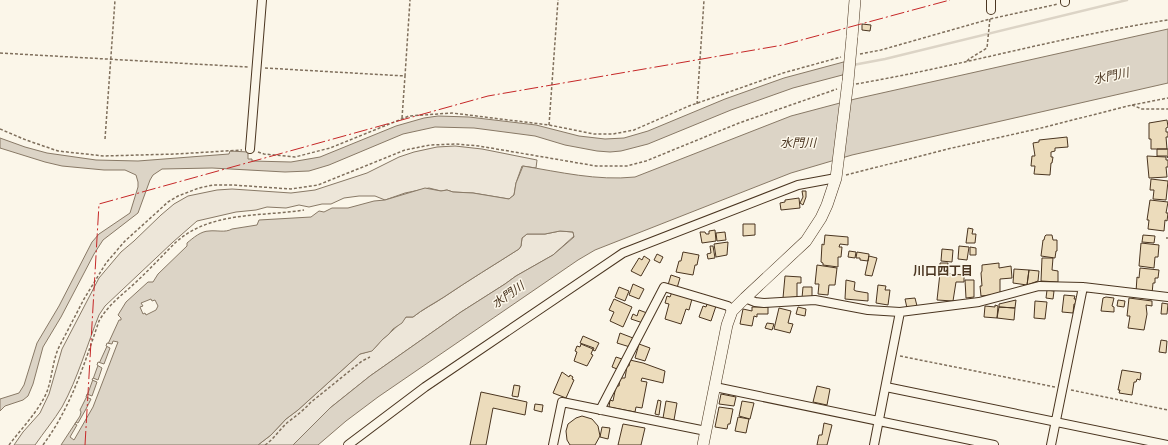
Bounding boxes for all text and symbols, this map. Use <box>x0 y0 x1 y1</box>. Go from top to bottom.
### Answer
water label: 水門川 <box>1092 65 1132 87</box>
water label: 水門川 <box>780 136 818 150</box>
district label: 川口四丁目 <box>913 264 973 278</box>
water label: 水門川 <box>489 278 528 311</box>

